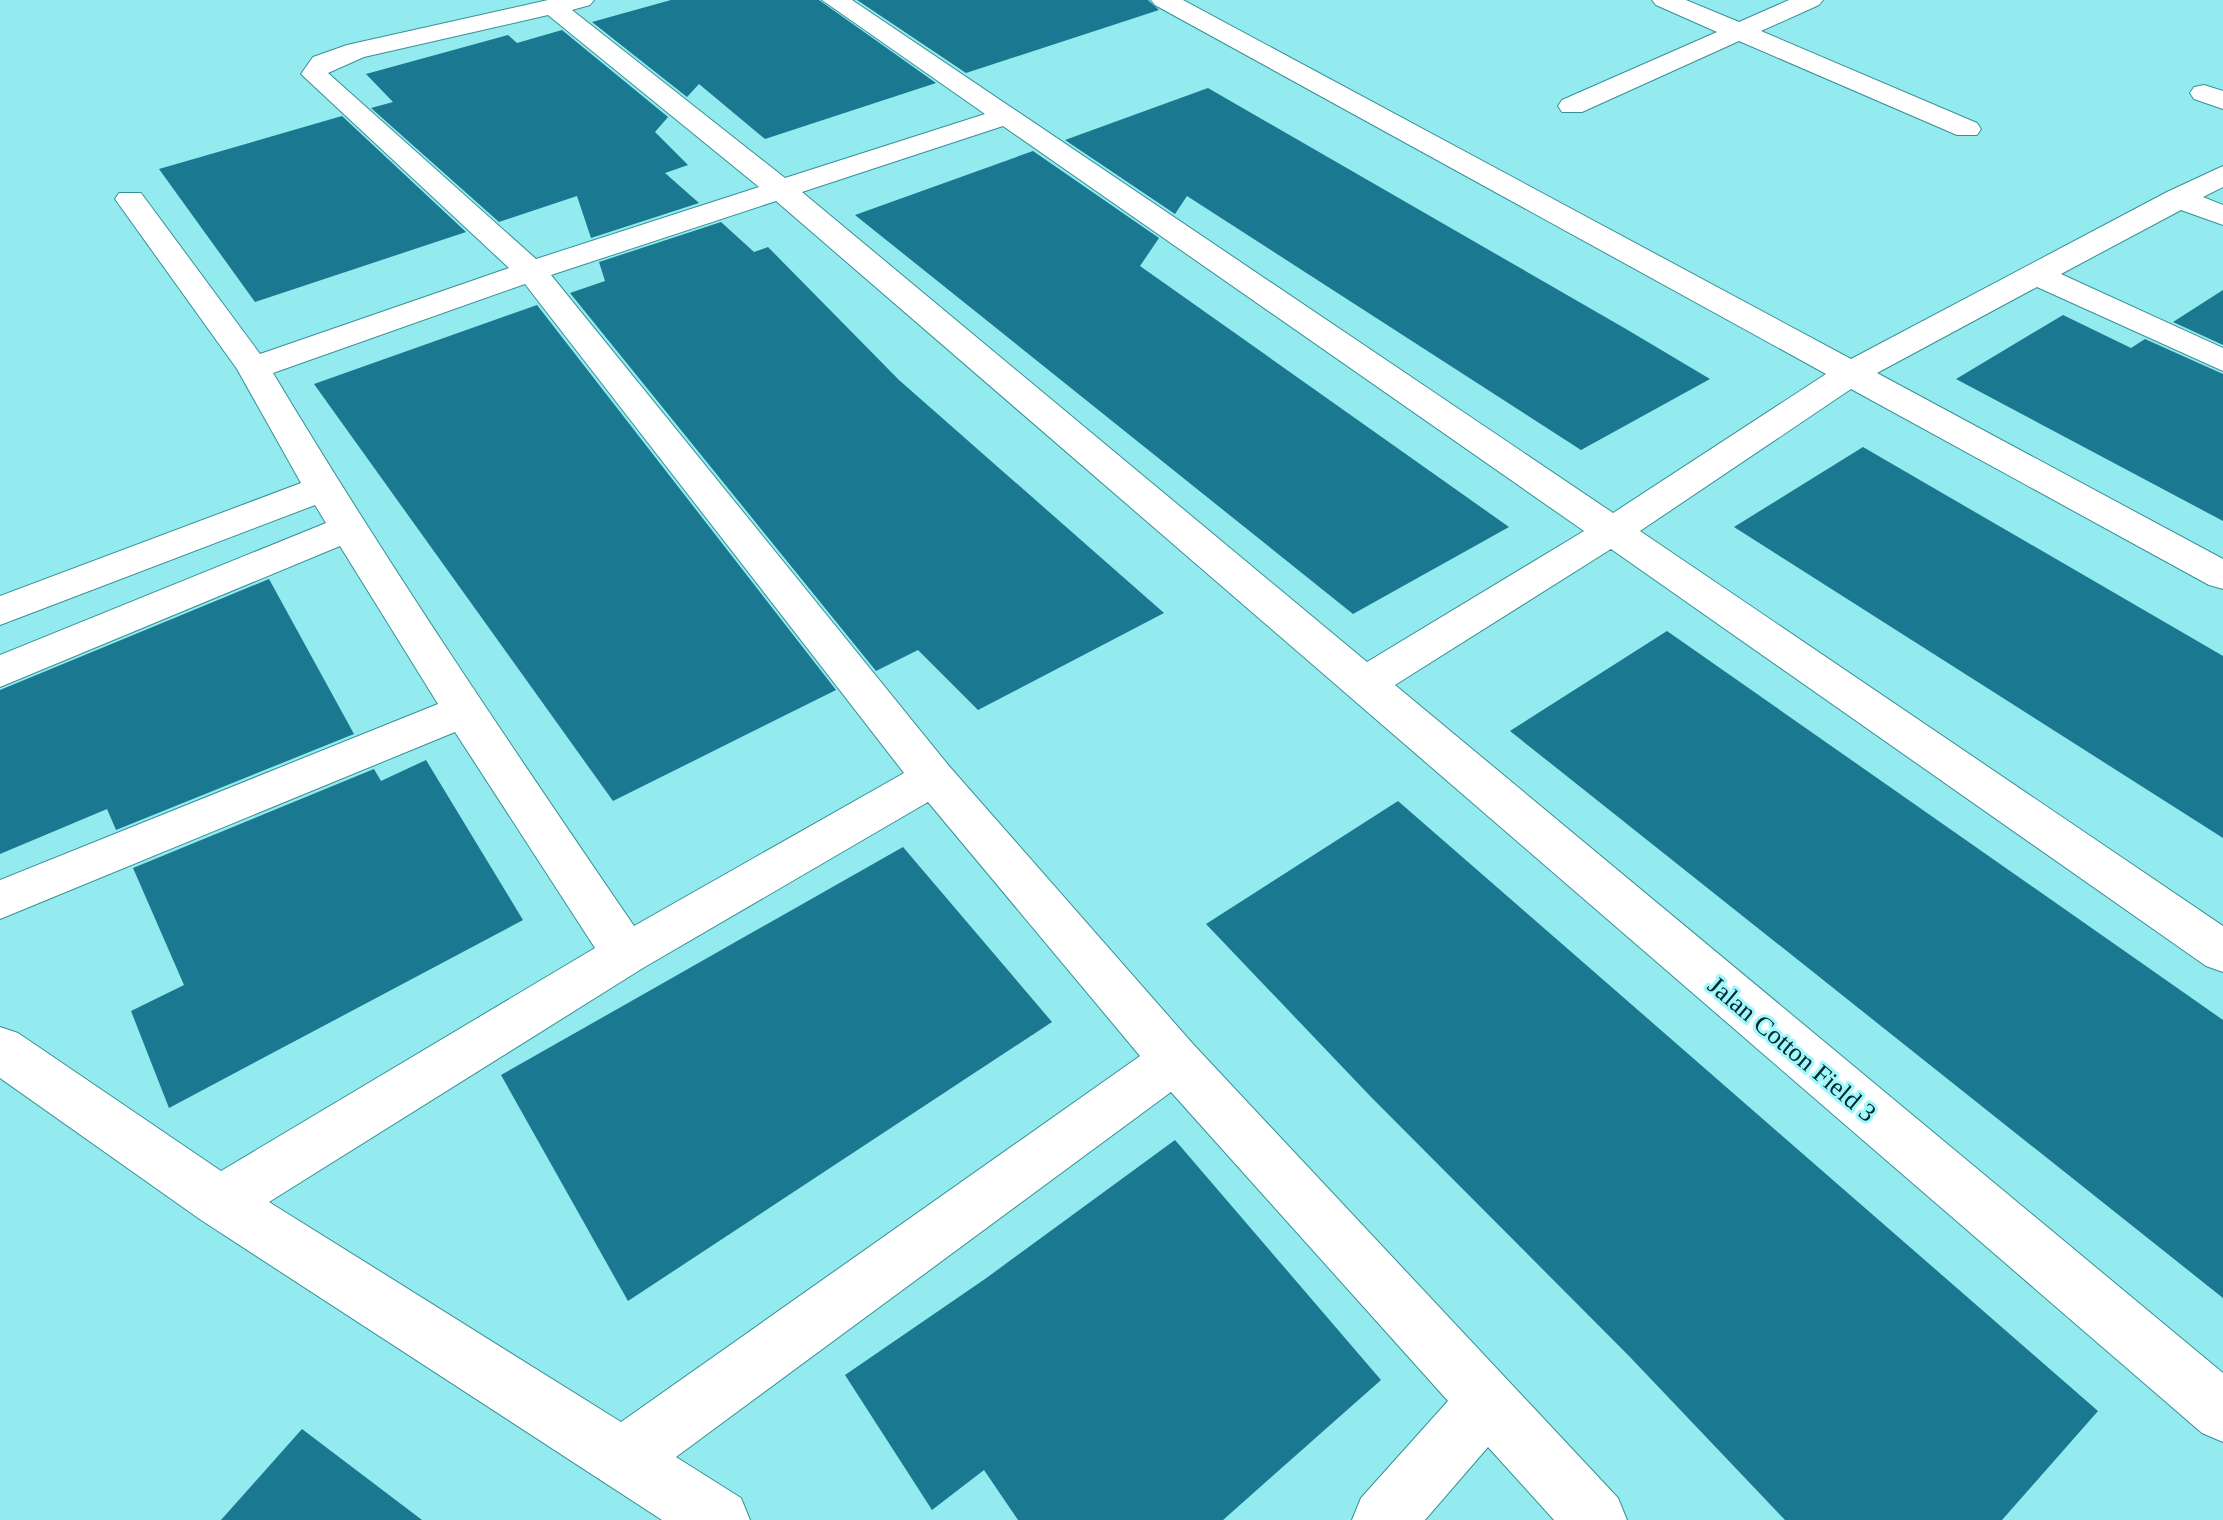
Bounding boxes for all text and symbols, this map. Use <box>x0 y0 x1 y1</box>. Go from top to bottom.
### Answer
street label: Jalan Cotton Field 3 <box>1702 970 1882 1128</box>

